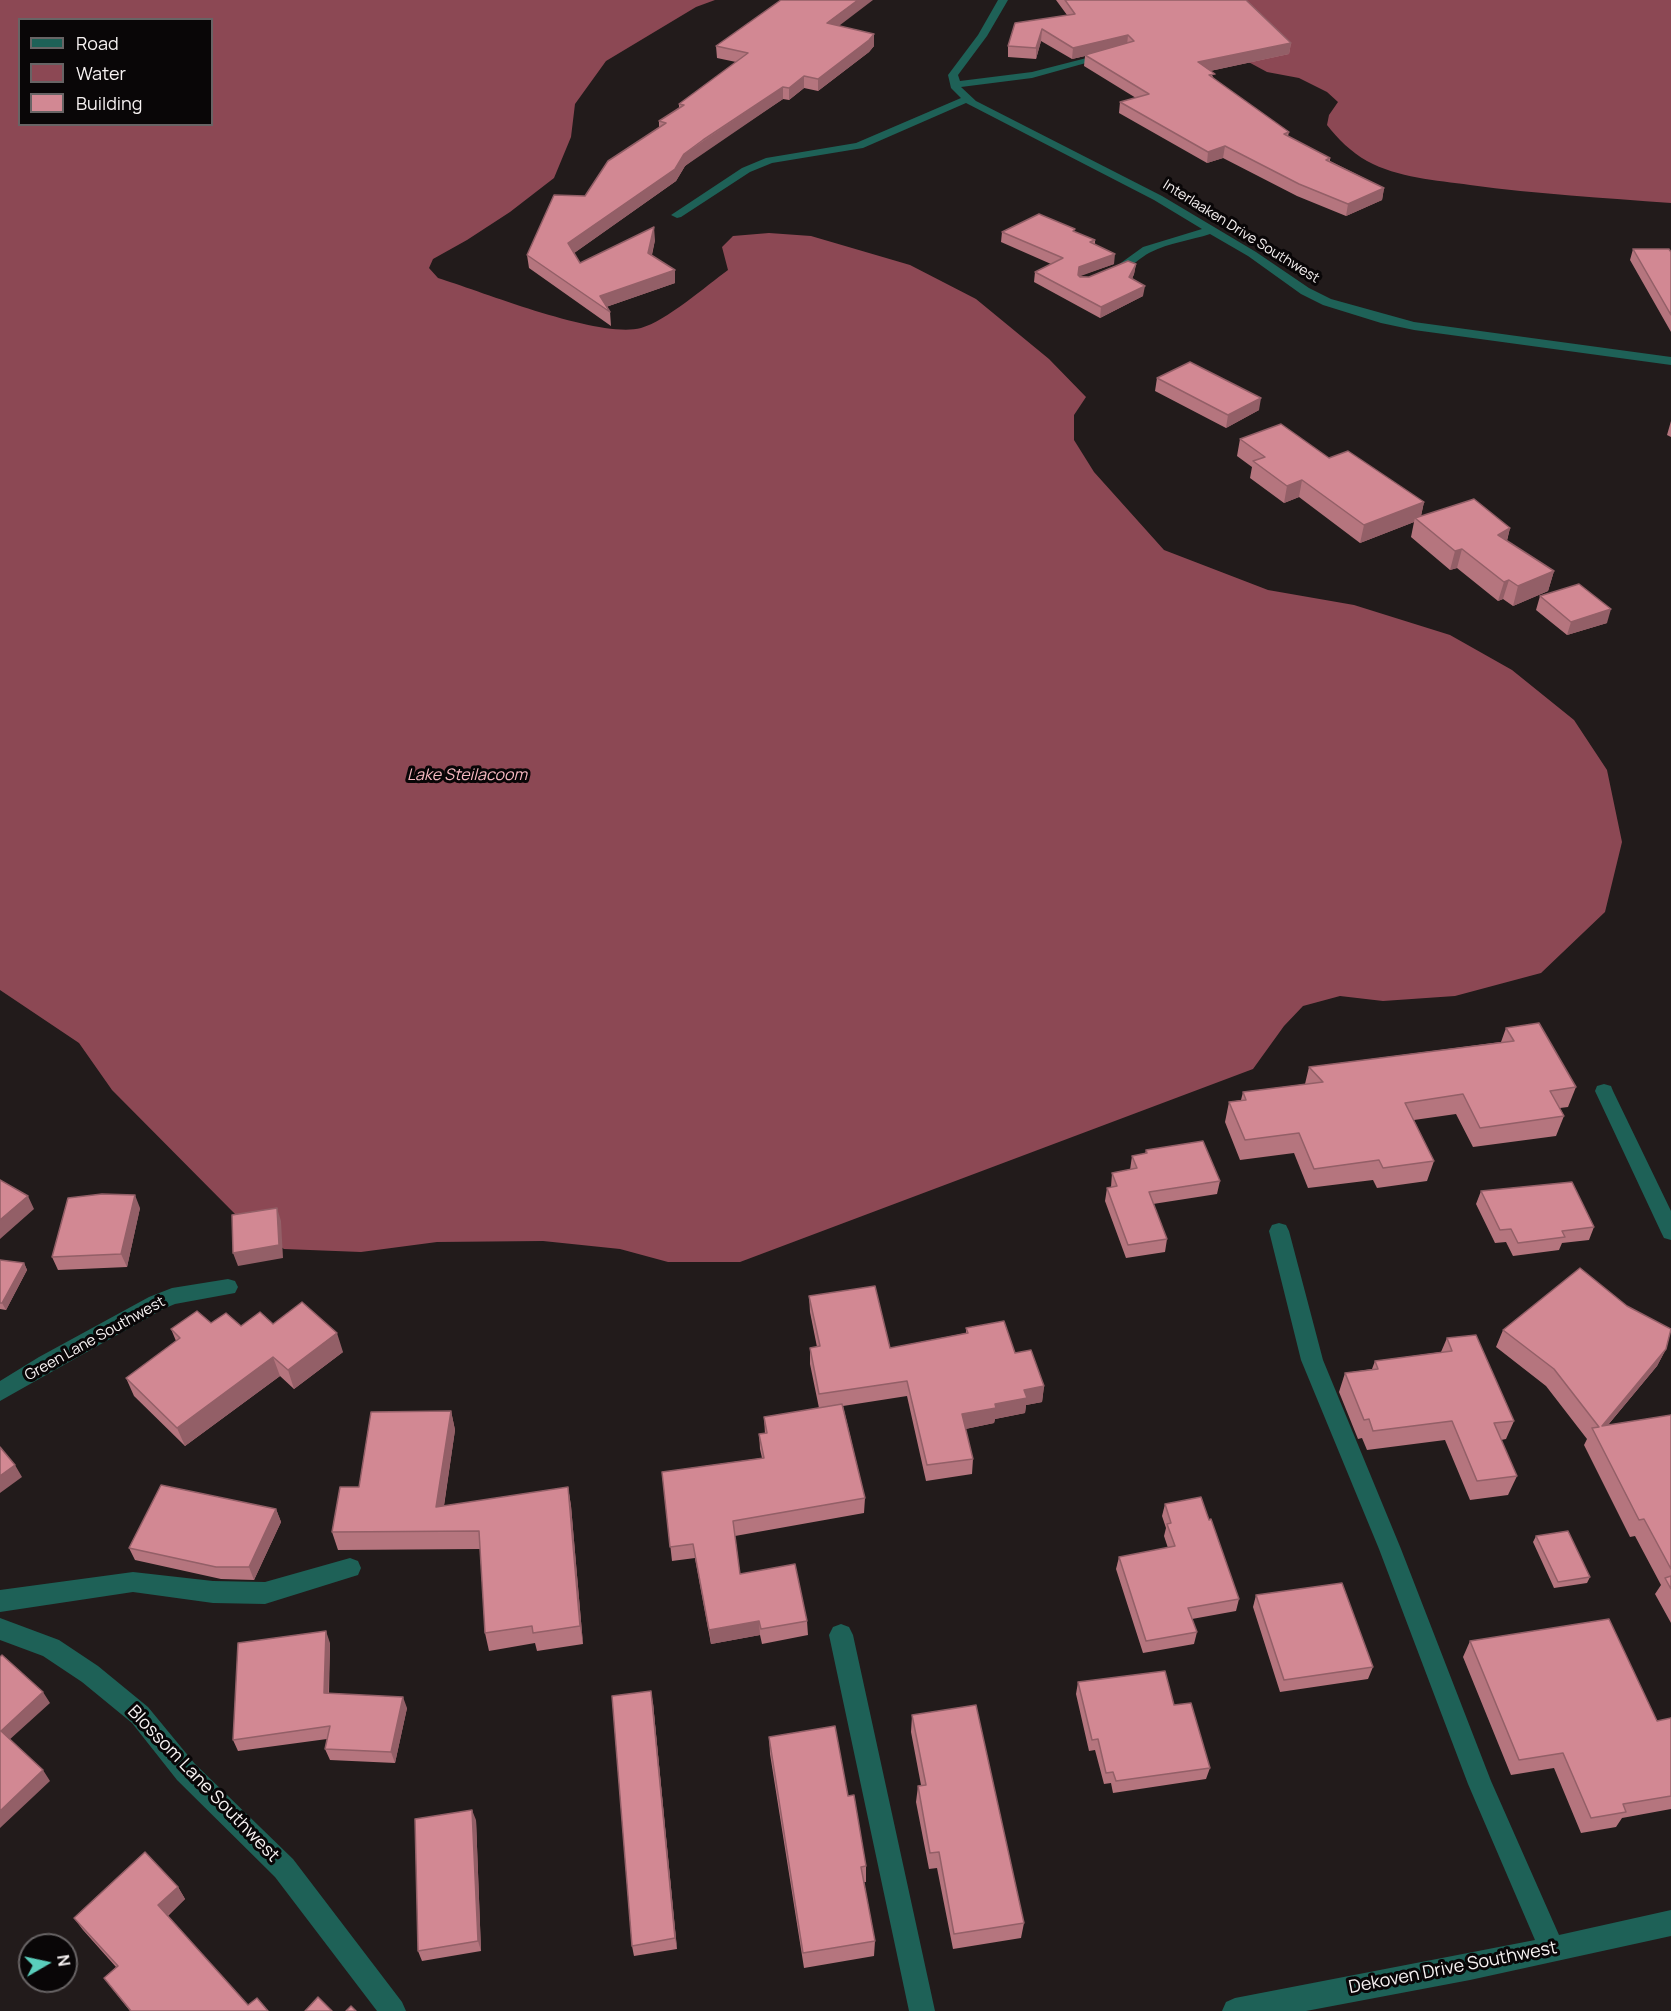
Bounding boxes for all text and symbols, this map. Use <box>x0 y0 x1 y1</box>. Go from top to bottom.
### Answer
legend <box>18 18 213 126</box>
text: Road <box>76 31 119 55</box>
text: Water <box>76 61 126 85</box>
text: Building <box>76 91 142 115</box>
street label: Interlaaken Drive Southwest <box>1160 177 1322 287</box>
water label: Lake Steilacoom <box>407 766 527 786</box>
street label: Green Lane Southwest <box>22 1293 168 1385</box>
street label: Blossom Lane Southwest <box>123 1701 283 1867</box>
north arrow <box>18 1933 78 1993</box>
street label: Dekoven Drive Southwest <box>1347 1937 1559 1999</box>
text: N <box>52 1953 76 1968</box>

